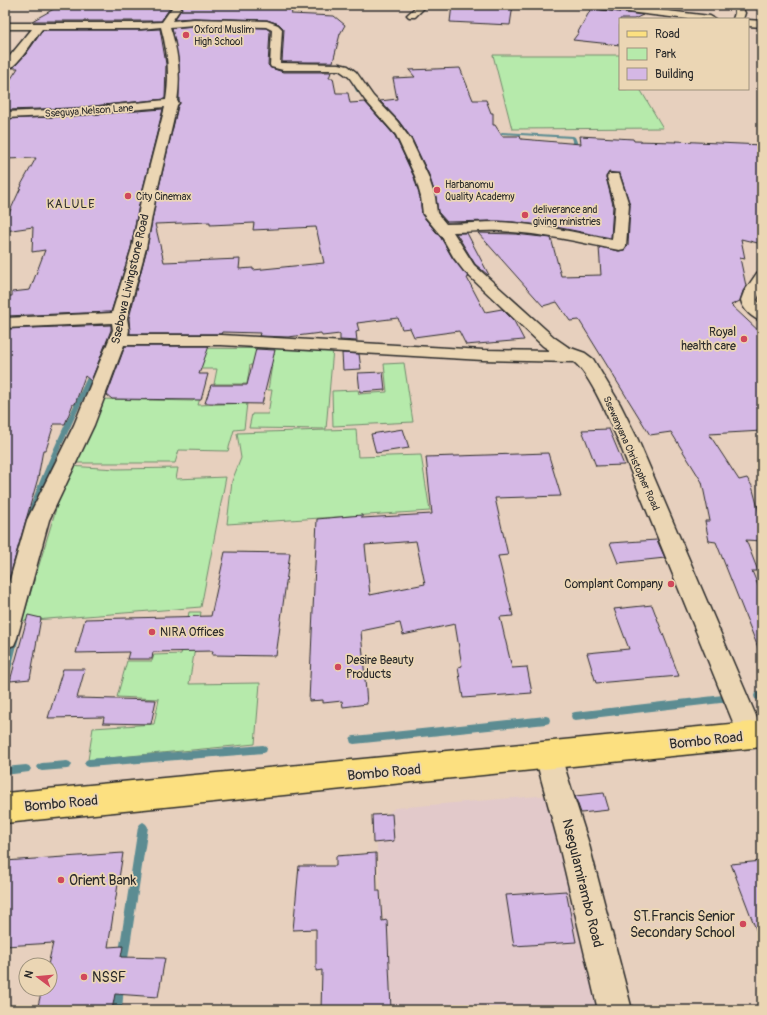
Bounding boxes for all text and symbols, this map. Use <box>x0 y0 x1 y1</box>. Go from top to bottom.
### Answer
legend <box>619 18 749 90</box>
place label: Oxford Muslim High School <box>194 24 254 48</box>
text: Road <box>655 27 680 42</box>
marker: Oxford Muslim High School <box>181 30 191 40</box>
text: Park <box>655 47 676 62</box>
text: Building <box>655 67 694 82</box>
street label: Sseguya Nelson Lane <box>44 102 134 120</box>
place label: Harbanomu Quality Academy <box>445 179 515 203</box>
marker: Harbanomu Quality Academy <box>432 185 442 195</box>
marker: City Cinemax <box>123 191 133 201</box>
place label: City Cinemax <box>136 191 191 203</box>
district label: KALULE <box>47 197 95 212</box>
place label: deliverance and giving ministries <box>533 204 601 228</box>
marker: deliverance and giving ministries <box>520 210 530 220</box>
street label: Ssebowa Livingstone Road <box>108 213 153 346</box>
place label: Royal health care <box>681 325 736 354</box>
marker: Royal health care <box>739 334 749 344</box>
street label: Ssewanyana Christopher Road <box>600 394 662 513</box>
place label: Complant Company <box>564 577 663 592</box>
marker: Complant Company <box>666 579 676 589</box>
place label: NIRA Offices <box>160 625 224 640</box>
marker: NIRA Offices <box>147 627 157 637</box>
place label: Desire Beauty Products <box>346 653 414 682</box>
marker: Desire Beauty Products <box>333 662 343 672</box>
street label: Bombo Road <box>668 728 744 753</box>
street label: Bombo Road <box>346 761 422 784</box>
street label: Bombo Road <box>23 792 99 815</box>
street label: Nsegulamirambo Road <box>558 817 607 949</box>
place label: Orient Bank <box>69 872 136 889</box>
marker: Orient Bank <box>56 875 66 885</box>
place label: ST.Francis Senior Secondary School <box>630 908 735 941</box>
marker: ST.Francis Senior Secondary School <box>738 919 748 929</box>
north arrow <box>18 957 58 997</box>
text: N <box>22 968 36 980</box>
place label: NSSF <box>92 969 126 986</box>
marker: NSSF <box>79 972 89 982</box>

